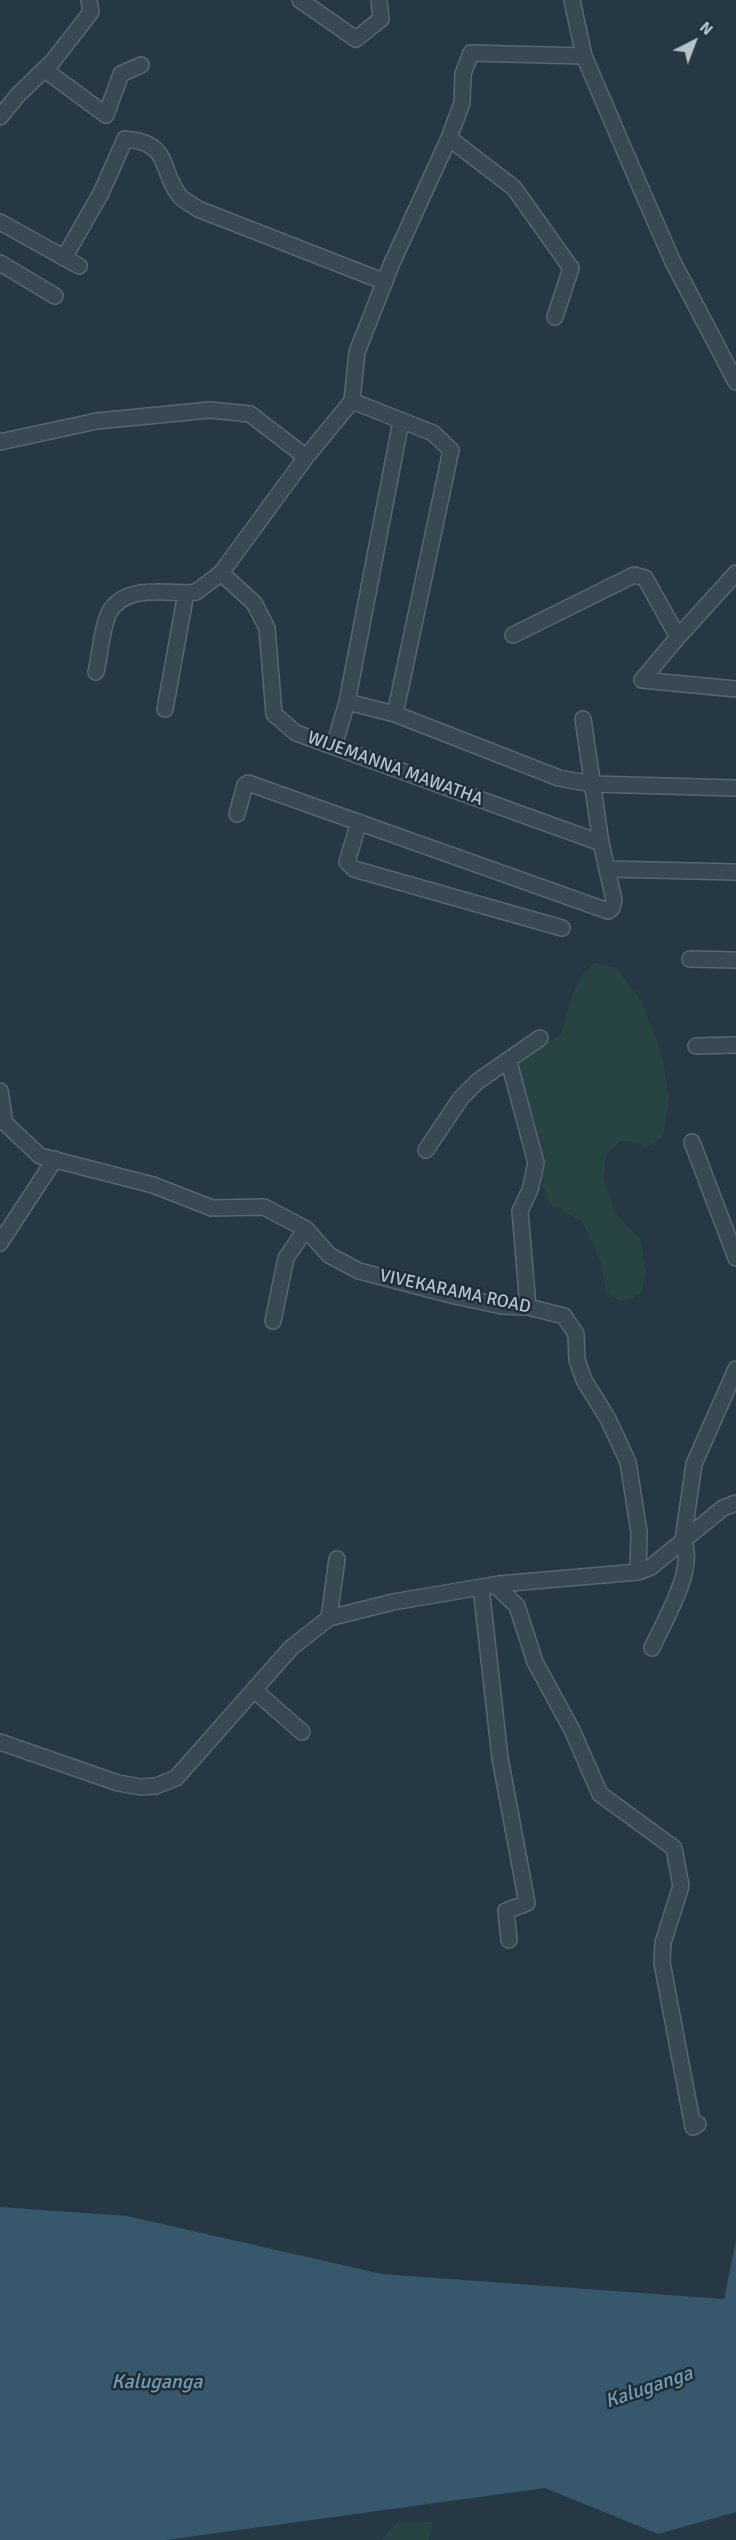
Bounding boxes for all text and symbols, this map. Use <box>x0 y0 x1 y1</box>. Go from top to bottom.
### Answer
north arrow <box>664 12 724 72</box>
text: N <box>695 17 717 40</box>
street label: WIJEMANNA MAWATHA <box>304 727 486 811</box>
street label: VIVEKARAMA ROAD <box>377 1265 533 1319</box>
water label: Kaluganga <box>602 2362 696 2414</box>
water label: Kaluganga <box>112 2371 202 2395</box>

